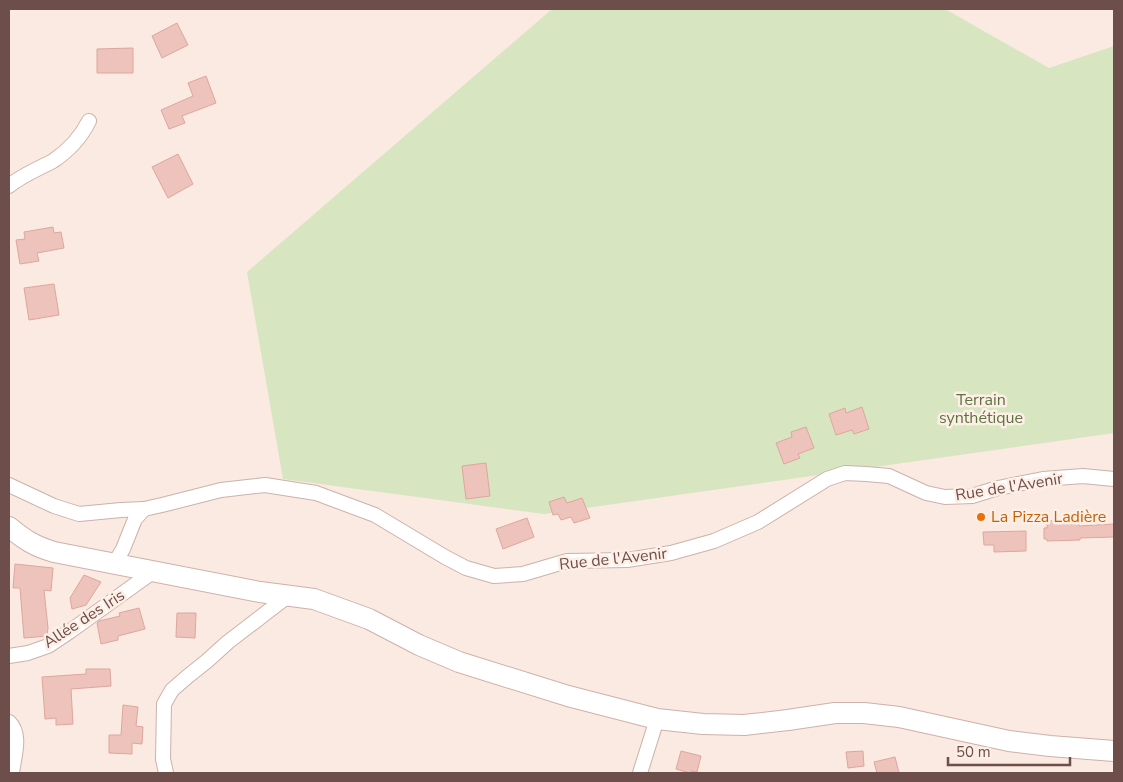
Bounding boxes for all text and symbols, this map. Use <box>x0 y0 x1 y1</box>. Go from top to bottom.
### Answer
park label: Terrain synthétique <box>939 389 1023 429</box>
street label: Rue de l'Avenir <box>954 468 1064 506</box>
place label: La Pizza Ladière <box>991 506 1106 528</box>
marker: La Pizza Ladière <box>975 511 987 523</box>
street label: Rue de l'Avenir <box>558 542 668 576</box>
street label: Allée des Iris <box>39 584 129 654</box>
scale bar <box>948 734 1070 766</box>
text: 50 m <box>956 742 991 762</box>

